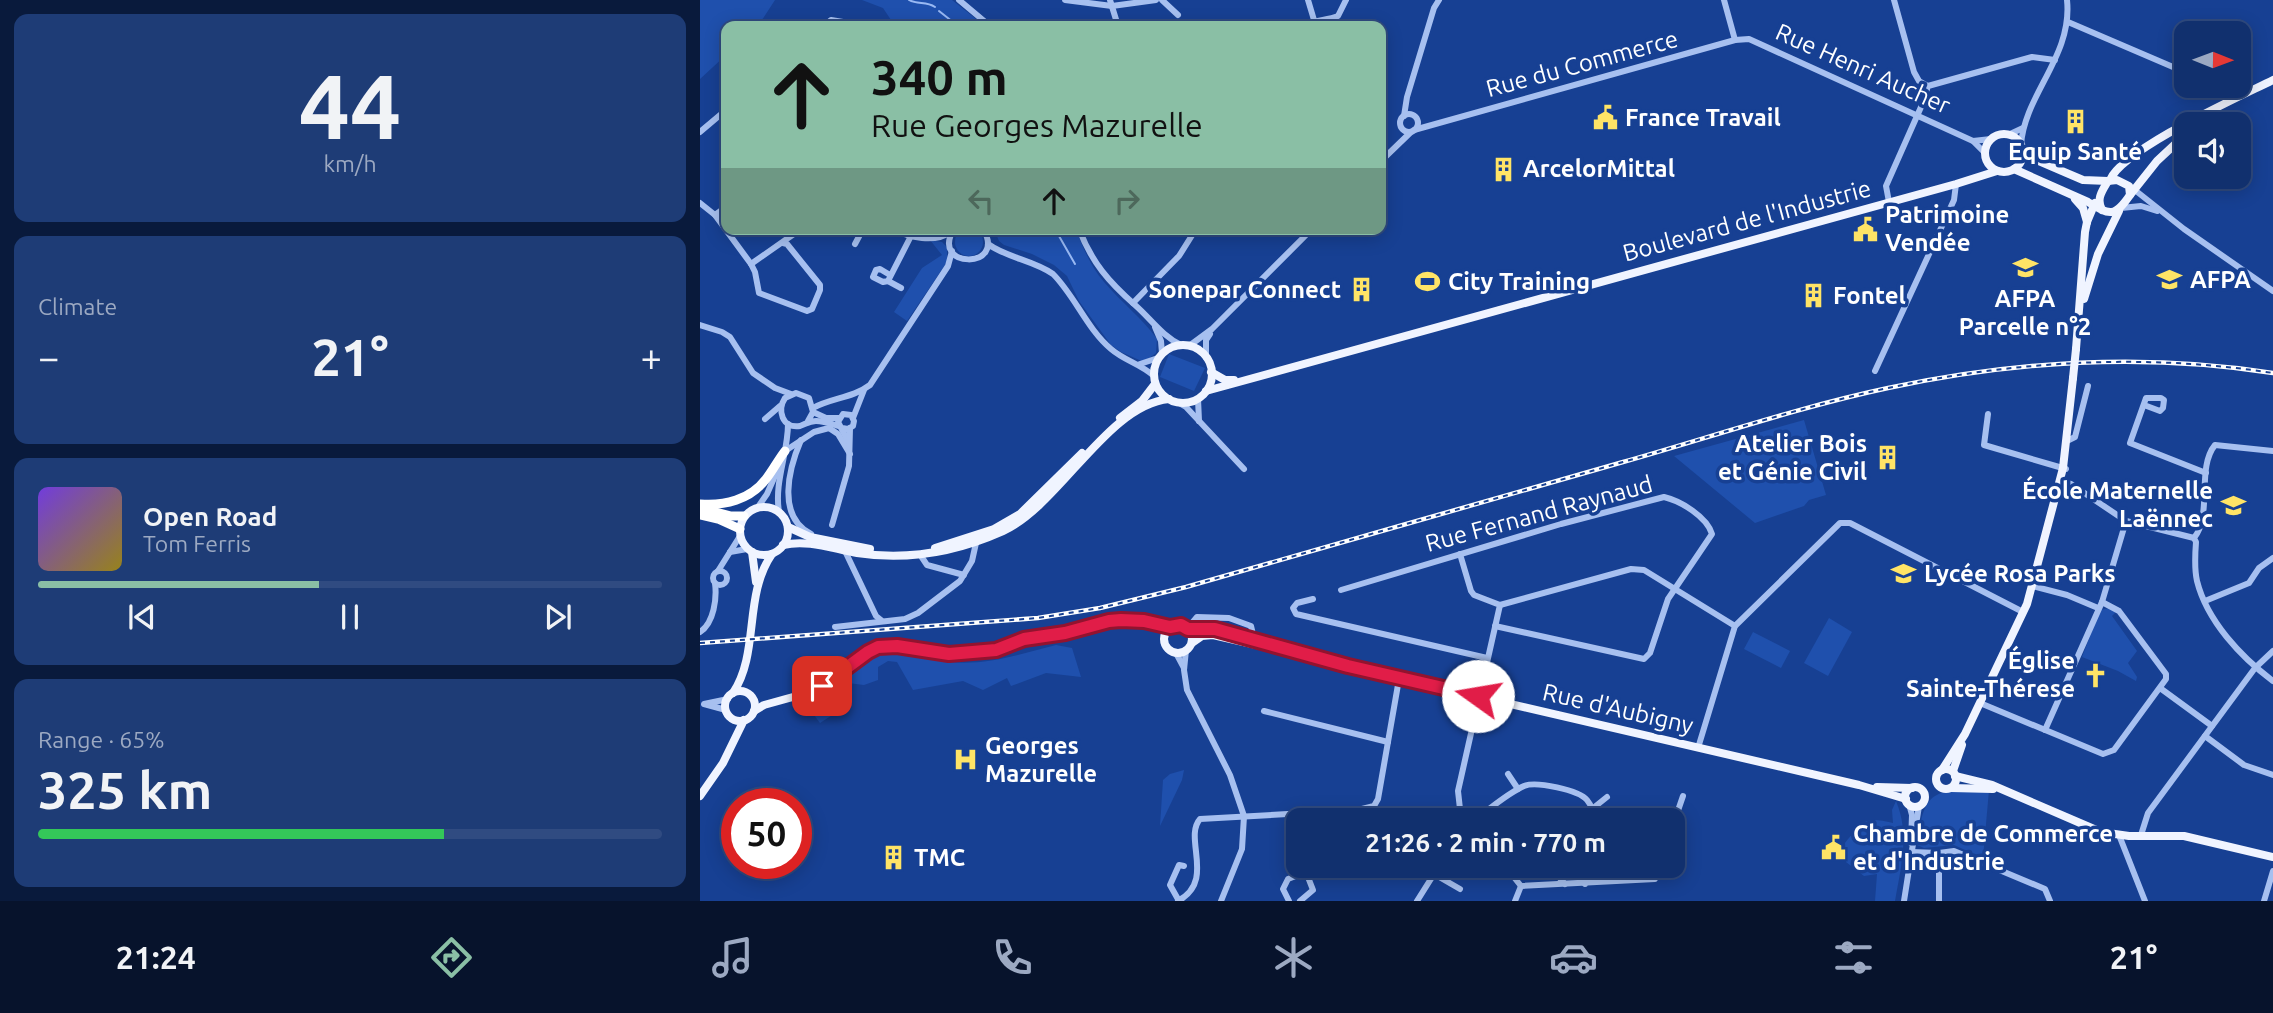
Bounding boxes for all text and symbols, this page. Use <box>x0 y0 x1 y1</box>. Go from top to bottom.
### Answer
street label: Rue Henri Aucher <box>1772 18 1955 119</box>
north arrow <box>2174 21 2250 98</box>
map controls <box>2174 21 2251 189</box>
street label: Rue du Commerce <box>1483 25 1681 102</box>
icon: ahead <box>756 49 847 140</box>
text: 340 m <box>871 49 1008 104</box>
text: 44 <box>299 54 401 156</box>
public building icon: France Travail <box>1591 104 1619 132</box>
place label: France Travail <box>1625 104 1781 131</box>
text: Rue Georges Mazurelle <box>871 107 1203 143</box>
building icon: Equip Santé <box>2061 107 2089 135</box>
button: sound <box>2174 112 2251 189</box>
place label: Equip Santé <box>2008 138 2142 165</box>
text: km/h <box>323 151 377 176</box>
building icon: ArcelorMittal <box>1489 155 1517 183</box>
place label: ArcelorMittal <box>1523 155 1675 182</box>
street label: Boulevard de l'Industrie <box>1620 174 1874 267</box>
icon: left <box>962 182 1000 220</box>
icon: ahead <box>1035 182 1073 220</box>
icon: right <box>1108 182 1146 220</box>
place label: Patrimoine Vendée <box>1885 201 2009 256</box>
public building icon: Patrimoine Vendée <box>1851 215 1879 243</box>
school or university icon: AFPA Parcelle n°2 <box>2011 254 2039 282</box>
school or university icon: AFPA <box>2156 266 2184 294</box>
place label: AFPA <box>2190 266 2251 293</box>
sports icon: City Training <box>1414 268 1442 296</box>
place label: City Training <box>1448 268 1590 295</box>
place label: Sonepar Connect <box>1149 276 1341 303</box>
building icon: Sonepar Connect <box>1347 276 1375 304</box>
building icon: Fontel <box>1799 282 1827 310</box>
place label: Fontel <box>1833 282 1906 309</box>
place label: AFPA Parcelle n°2 <box>1959 285 2091 340</box>
text: Climate <box>38 294 117 319</box>
text: 21° <box>311 328 389 386</box>
text: − <box>38 336 59 378</box>
text: + <box>641 336 662 378</box>
place label: Atelier Bois et Génie Civil <box>1718 430 1867 485</box>
building icon: Atelier Bois et Génie Civil <box>1873 444 1901 472</box>
street label: Rue Fernand Raynaud <box>1422 470 1655 557</box>
place label: École Maternelle Laënnec <box>2022 475 2213 532</box>
school or university icon: École Maternelle Laënnec <box>2219 491 2247 519</box>
text: Open Road <box>143 502 277 531</box>
text: Tom Ferris <box>143 531 251 556</box>
school or university icon: Lycée Rosa Parks <box>1890 560 1918 588</box>
place label: Lycée Rosa Parks <box>1924 560 2116 587</box>
icon: previous <box>123 598 161 636</box>
icon: pause <box>331 598 369 636</box>
icon: next <box>539 598 577 636</box>
place label: Église Sainte-Thérese <box>1906 645 2075 702</box>
pin <box>792 656 852 716</box>
position arrow <box>1441 659 1515 733</box>
church icon: Église Sainte-Thérese <box>2081 661 2109 689</box>
icon: arrive <box>803 667 841 705</box>
street label: Rue d'Aubigny <box>1540 678 1696 739</box>
text: Range · 65% <box>38 727 165 752</box>
place label: Georges Mazurelle <box>985 732 1097 787</box>
hospital icon: Georges Mazurelle <box>951 746 979 774</box>
text: 325 km <box>38 761 212 819</box>
speed limit sign: 50 <box>721 788 812 879</box>
place label: Chambre de Commerce et d'Industrie <box>1853 820 2113 875</box>
text: 21:26 · 2 min · 770 m <box>1365 828 1606 857</box>
public building icon: Chambre de Commerce et d'Industrie <box>1819 834 1847 862</box>
building icon: TMC <box>880 844 908 872</box>
place label: TMC <box>914 844 965 871</box>
icon: directions <box>427 933 476 982</box>
icon: music <box>708 933 757 982</box>
icon: phone <box>988 933 1037 982</box>
icon: climate <box>1269 933 1318 982</box>
icon: car <box>1549 933 1598 982</box>
icon: filters <box>1829 933 1878 982</box>
text: 21:24 <box>116 939 196 975</box>
text: 21° <box>2110 939 2157 975</box>

